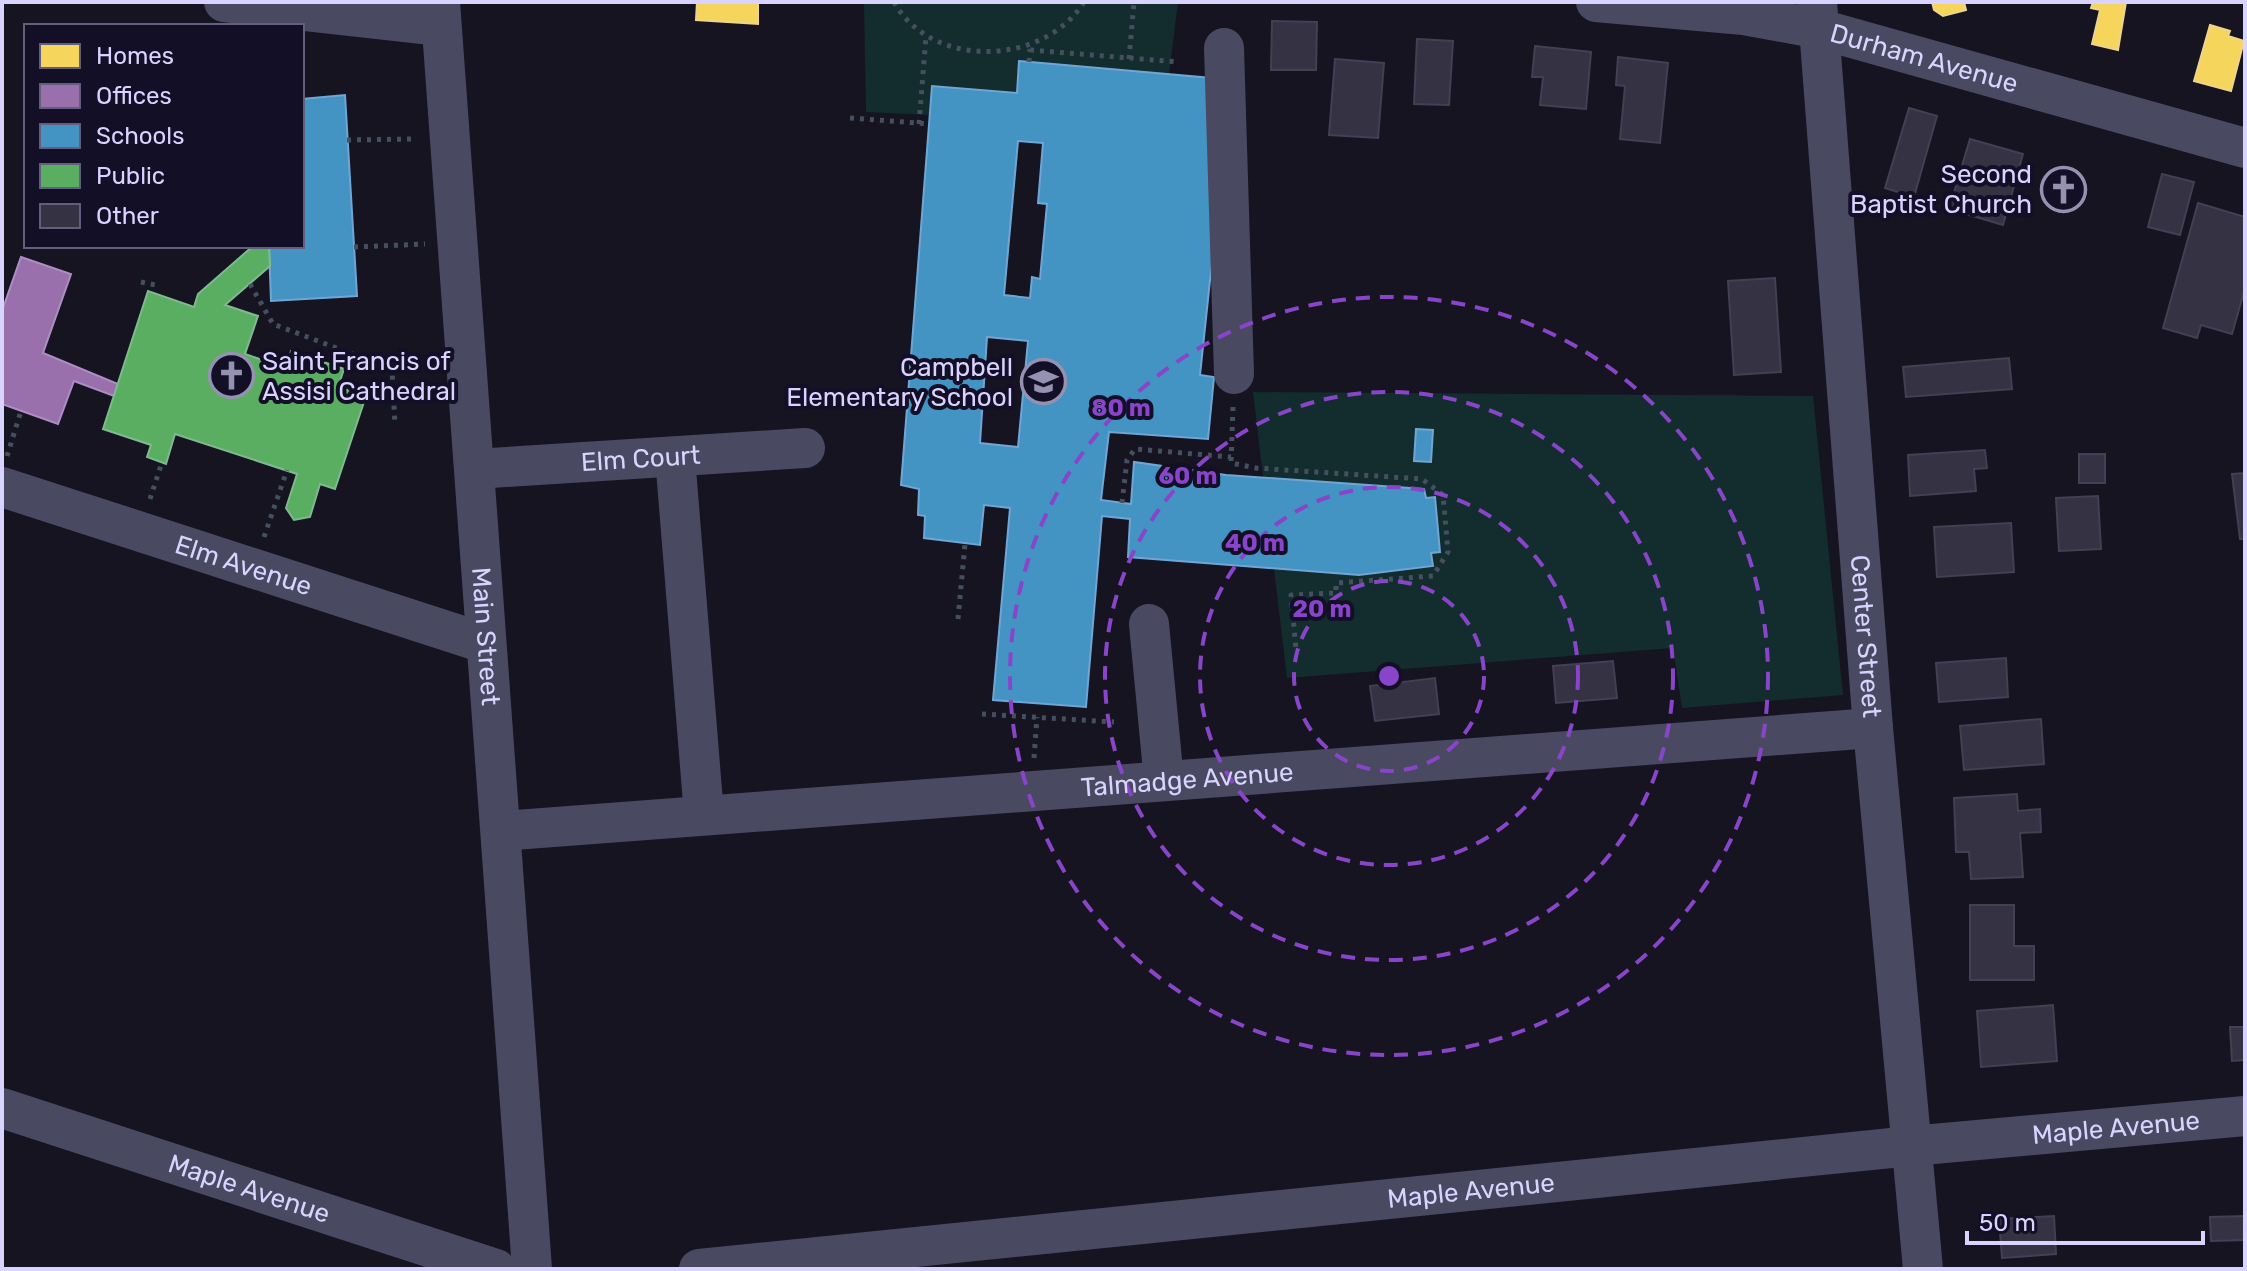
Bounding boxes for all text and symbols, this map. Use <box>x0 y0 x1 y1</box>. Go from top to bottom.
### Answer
street label: Durham Avenue <box>1827 18 2021 100</box>
legend <box>24 24 304 248</box>
text: Homes <box>96 42 174 70</box>
text: Offices <box>96 82 172 110</box>
text: Schools <box>96 122 184 150</box>
place label: Second Baptist Church <box>1850 159 2032 220</box>
text: Public <box>96 162 165 190</box>
church icon: Second Baptist Church <box>2039 165 2087 213</box>
text: Other <box>96 202 159 230</box>
place label: Saint Francis of Assisi Cathedral <box>262 346 456 407</box>
church icon: Saint Francis of Assisi Cathedral <box>207 352 255 400</box>
place label: Campbell Elementary School <box>786 352 1013 413</box>
school or university icon: Campbell Elementary School <box>1020 358 1068 406</box>
text: 80 m <box>1091 394 1151 422</box>
street label: Elm Court <box>580 440 701 478</box>
text: 60 m <box>1158 462 1218 490</box>
street label: Elm Avenue <box>171 529 316 602</box>
text: 40 m <box>1225 529 1285 557</box>
street label: Center Street <box>1844 554 1887 719</box>
street label: Main Street <box>465 566 506 707</box>
text: 20 m <box>1292 595 1352 623</box>
centre of rings <box>1375 662 1403 690</box>
street label: Talmadge Avenue <box>1080 757 1295 803</box>
street label: Maple Avenue <box>2031 1105 2201 1151</box>
street label: Maple Avenue <box>164 1148 334 1230</box>
street label: Maple Avenue <box>1386 1167 1556 1215</box>
scale bar <box>1967 1195 2203 1245</box>
text: 50 m <box>1979 1209 2036 1237</box>

